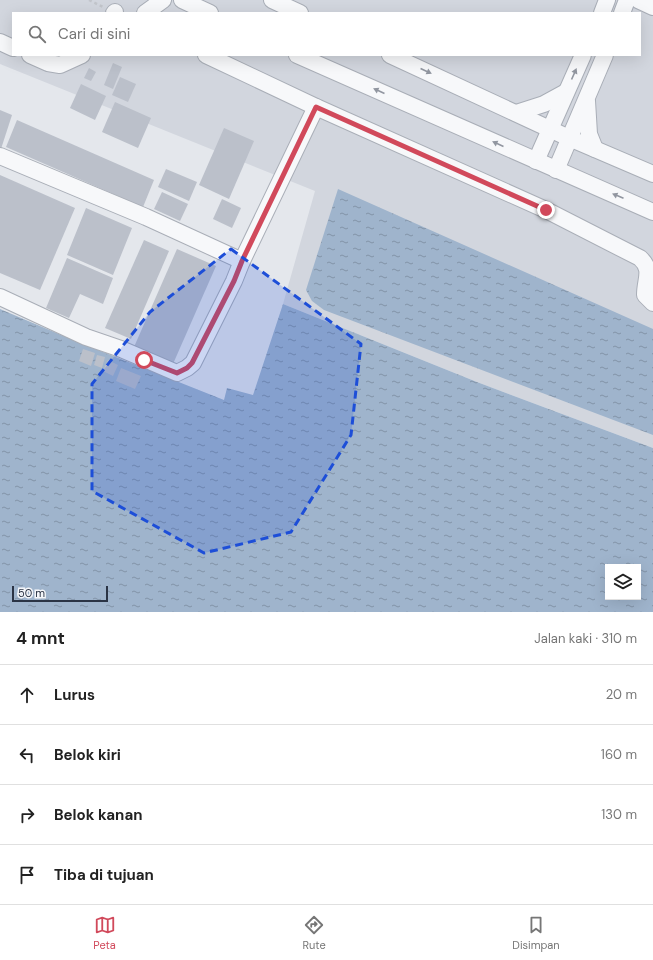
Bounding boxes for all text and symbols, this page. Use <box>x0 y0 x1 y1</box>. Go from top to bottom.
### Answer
search box <box>12 12 641 56</box>
icon: search <box>26 23 48 45</box>
text: Cari di sini <box>58 24 130 44</box>
one-way arrow <box>420 68 431 74</box>
one-way arrow <box>571 68 577 80</box>
one-way arrow <box>373 88 385 94</box>
one-way arrow <box>493 141 504 147</box>
one-way arrow <box>611 192 623 198</box>
route end <box>537 201 555 219</box>
route start <box>135 351 153 369</box>
map controls <box>605 564 641 600</box>
button: layers <box>605 564 641 600</box>
scale bar <box>12 584 108 603</box>
text: 50 m <box>18 586 45 600</box>
text: 4 mnt <box>16 627 65 649</box>
text: Jalan kaki · 310 m <box>534 630 637 647</box>
icon: ahead <box>16 684 38 706</box>
text: Lurus <box>54 685 95 705</box>
text: 20 m <box>606 686 637 703</box>
icon: left <box>16 744 38 766</box>
text: Belok kiri <box>54 745 121 765</box>
text: 160 m <box>601 746 637 763</box>
icon: right <box>16 804 38 826</box>
text: Belok kanan <box>54 805 142 825</box>
text: 130 m <box>601 806 637 823</box>
icon: arrive <box>16 864 38 886</box>
text: Tiba di tujuan <box>54 865 154 885</box>
tab: Peta <box>93 914 116 952</box>
tab: Rute <box>302 914 326 952</box>
tab: Disimpan <box>512 914 560 952</box>

